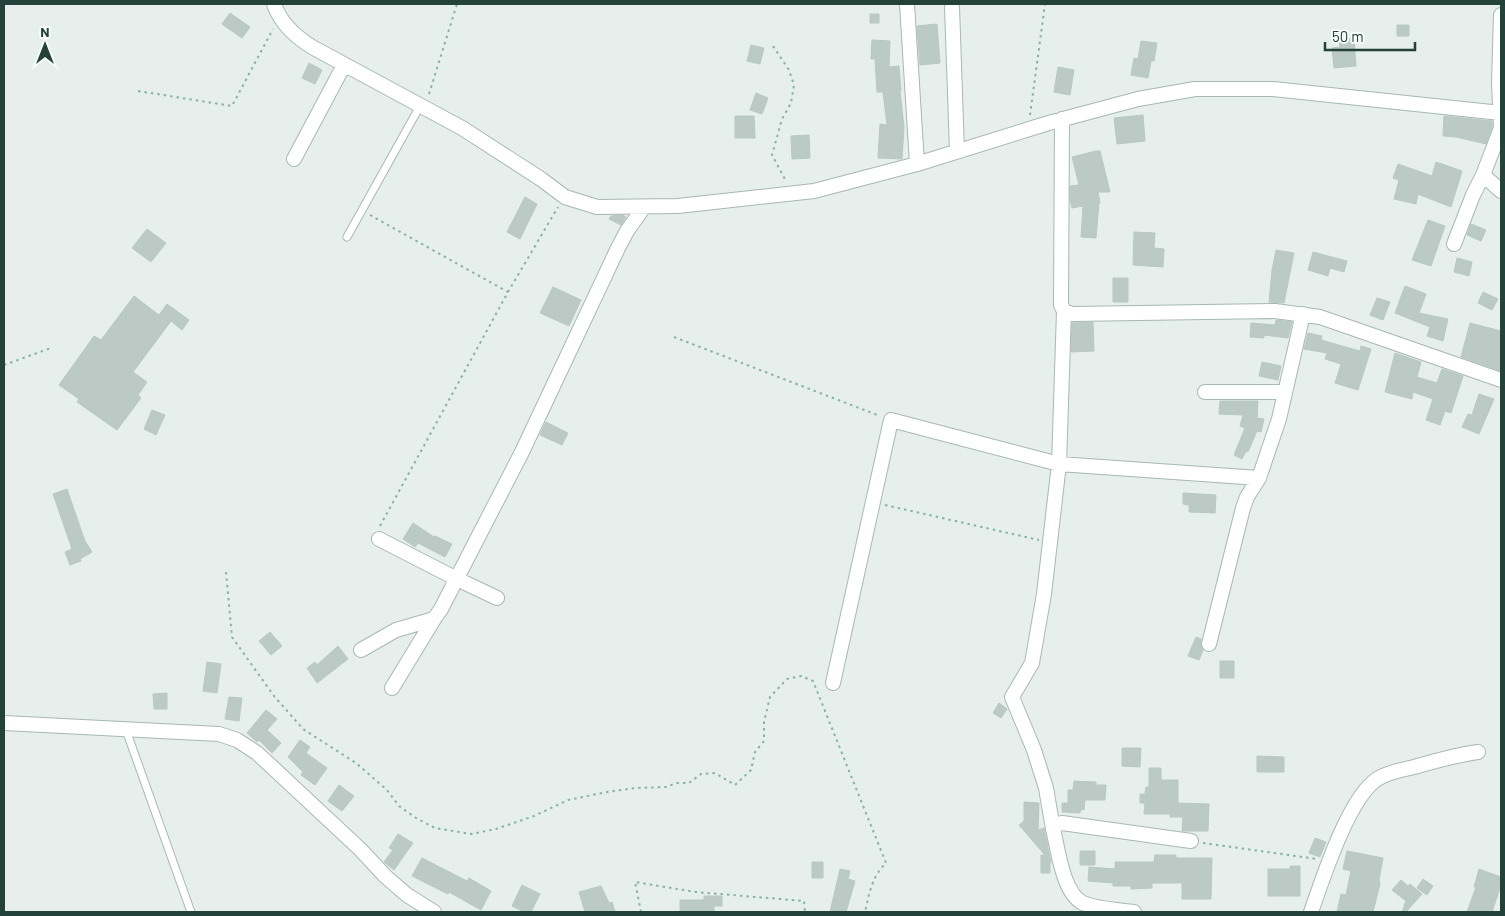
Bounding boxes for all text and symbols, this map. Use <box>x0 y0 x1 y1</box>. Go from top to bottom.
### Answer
north arrow <box>20 20 70 70</box>
scale bar <box>1325 20 1415 52</box>
text: N <box>40 23 50 40</box>
text: 50 m <box>1332 27 1364 45</box>

